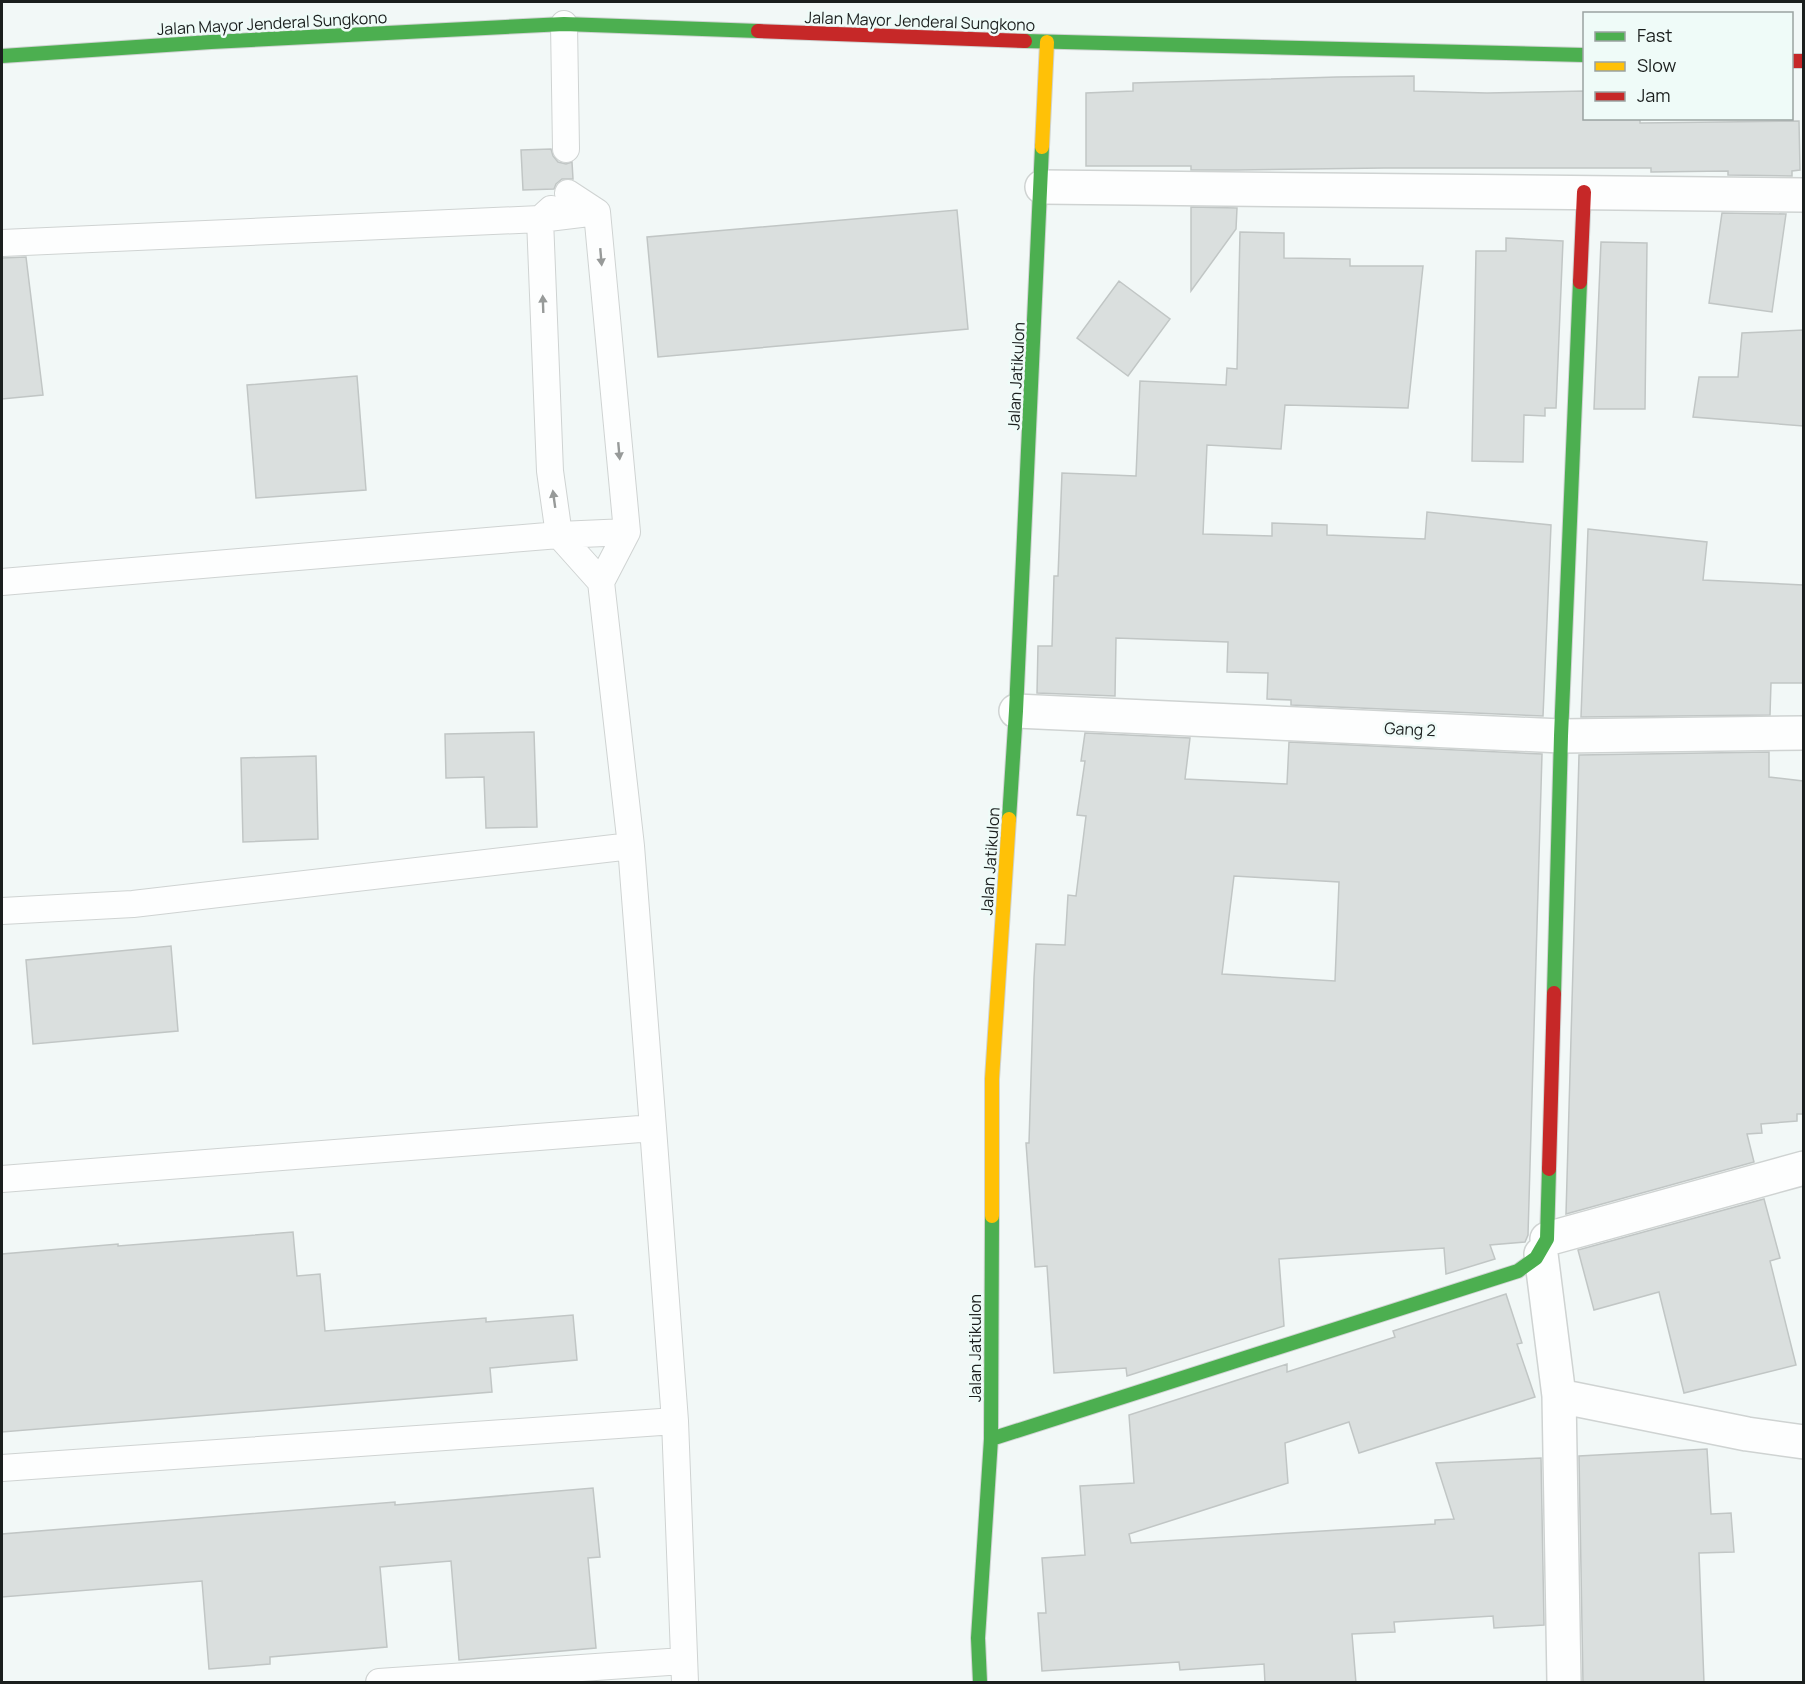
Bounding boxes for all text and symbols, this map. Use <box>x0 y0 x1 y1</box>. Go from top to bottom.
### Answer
street label: Jalan Mayor Jenderal Sungkono <box>156 6 388 40</box>
street label: Jalan Mayor Jenderal Sungkono <box>804 6 1036 36</box>
legend <box>1583 12 1793 120</box>
text: Fast <box>1637 23 1672 47</box>
text: Slow <box>1637 53 1677 77</box>
text: Jam <box>1637 83 1671 107</box>
one-way arrow <box>596 248 606 267</box>
one-way arrow <box>539 294 548 313</box>
street label: Jalan Jatikulon <box>1002 321 1030 431</box>
one-way arrow <box>614 442 624 461</box>
one-way arrow <box>549 489 558 508</box>
street label: Gang 2 <box>1384 717 1436 741</box>
street label: Jalan Jatikulon <box>975 806 1005 916</box>
street label: Jalan Jatikulon <box>964 1294 986 1402</box>

